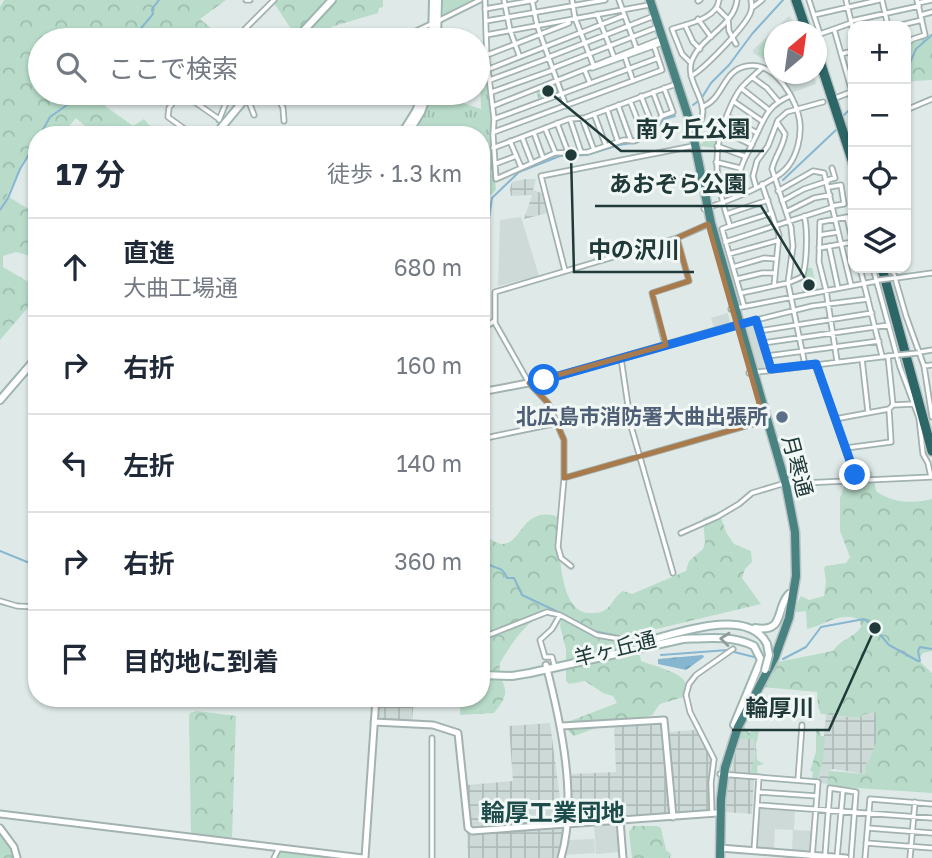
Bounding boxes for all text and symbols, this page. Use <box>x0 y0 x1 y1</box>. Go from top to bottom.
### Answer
north arrow <box>764 21 827 84</box>
map controls <box>848 21 911 273</box>
button: + <box>848 21 911 84</box>
search box <box>28 28 490 105</box>
icon: search <box>52 48 90 86</box>
text: ここで検索 <box>108 53 238 84</box>
button: − <box>848 84 911 147</box>
callout: 南ヶ丘公園 <box>621 107 764 151</box>
text: 南ヶ丘公園 <box>636 114 751 142</box>
button: locate <box>848 147 911 210</box>
text: 17 分 <box>56 156 125 192</box>
text: 徒歩 · 1.3 km <box>327 159 462 187</box>
callout: あおぞら公園 <box>595 162 761 206</box>
text: あおぞら公園 <box>609 169 747 197</box>
button: layers <box>848 210 911 273</box>
callout: 中の沢川 <box>574 228 694 272</box>
text: 中の沢川 <box>588 235 680 263</box>
text: 直進 <box>123 237 175 268</box>
icon: ahead <box>56 248 94 286</box>
text: 680 m <box>394 253 462 281</box>
text: 大曲工場通 <box>123 273 238 301</box>
icon: right <box>56 346 94 384</box>
text: 160 m <box>397 351 462 379</box>
text: 右折 <box>123 352 175 383</box>
route start <box>528 364 559 395</box>
place label: 北広島市消防署大曲出張所 <box>516 403 768 429</box>
marker: 北広島市消防署大曲出張所 <box>774 409 790 425</box>
street label: 月寒通 <box>777 432 819 500</box>
icon: left <box>56 444 94 482</box>
text: 140 m <box>396 449 462 477</box>
text: 左折 <box>123 450 175 481</box>
route end <box>839 459 870 490</box>
icon: right <box>56 542 94 580</box>
text: 360 m <box>394 547 462 575</box>
text: 右折 <box>123 548 175 579</box>
street label: 羊ヶ丘通 <box>571 625 659 671</box>
one-way arrow <box>719 632 730 647</box>
icon: arrive <box>56 640 94 678</box>
text: 目的地に到着 <box>123 646 279 677</box>
callout: 輪厚川 <box>732 686 829 730</box>
text: 輪厚川 <box>746 693 815 721</box>
district label: 輪厚工業団地 <box>481 797 625 826</box>

